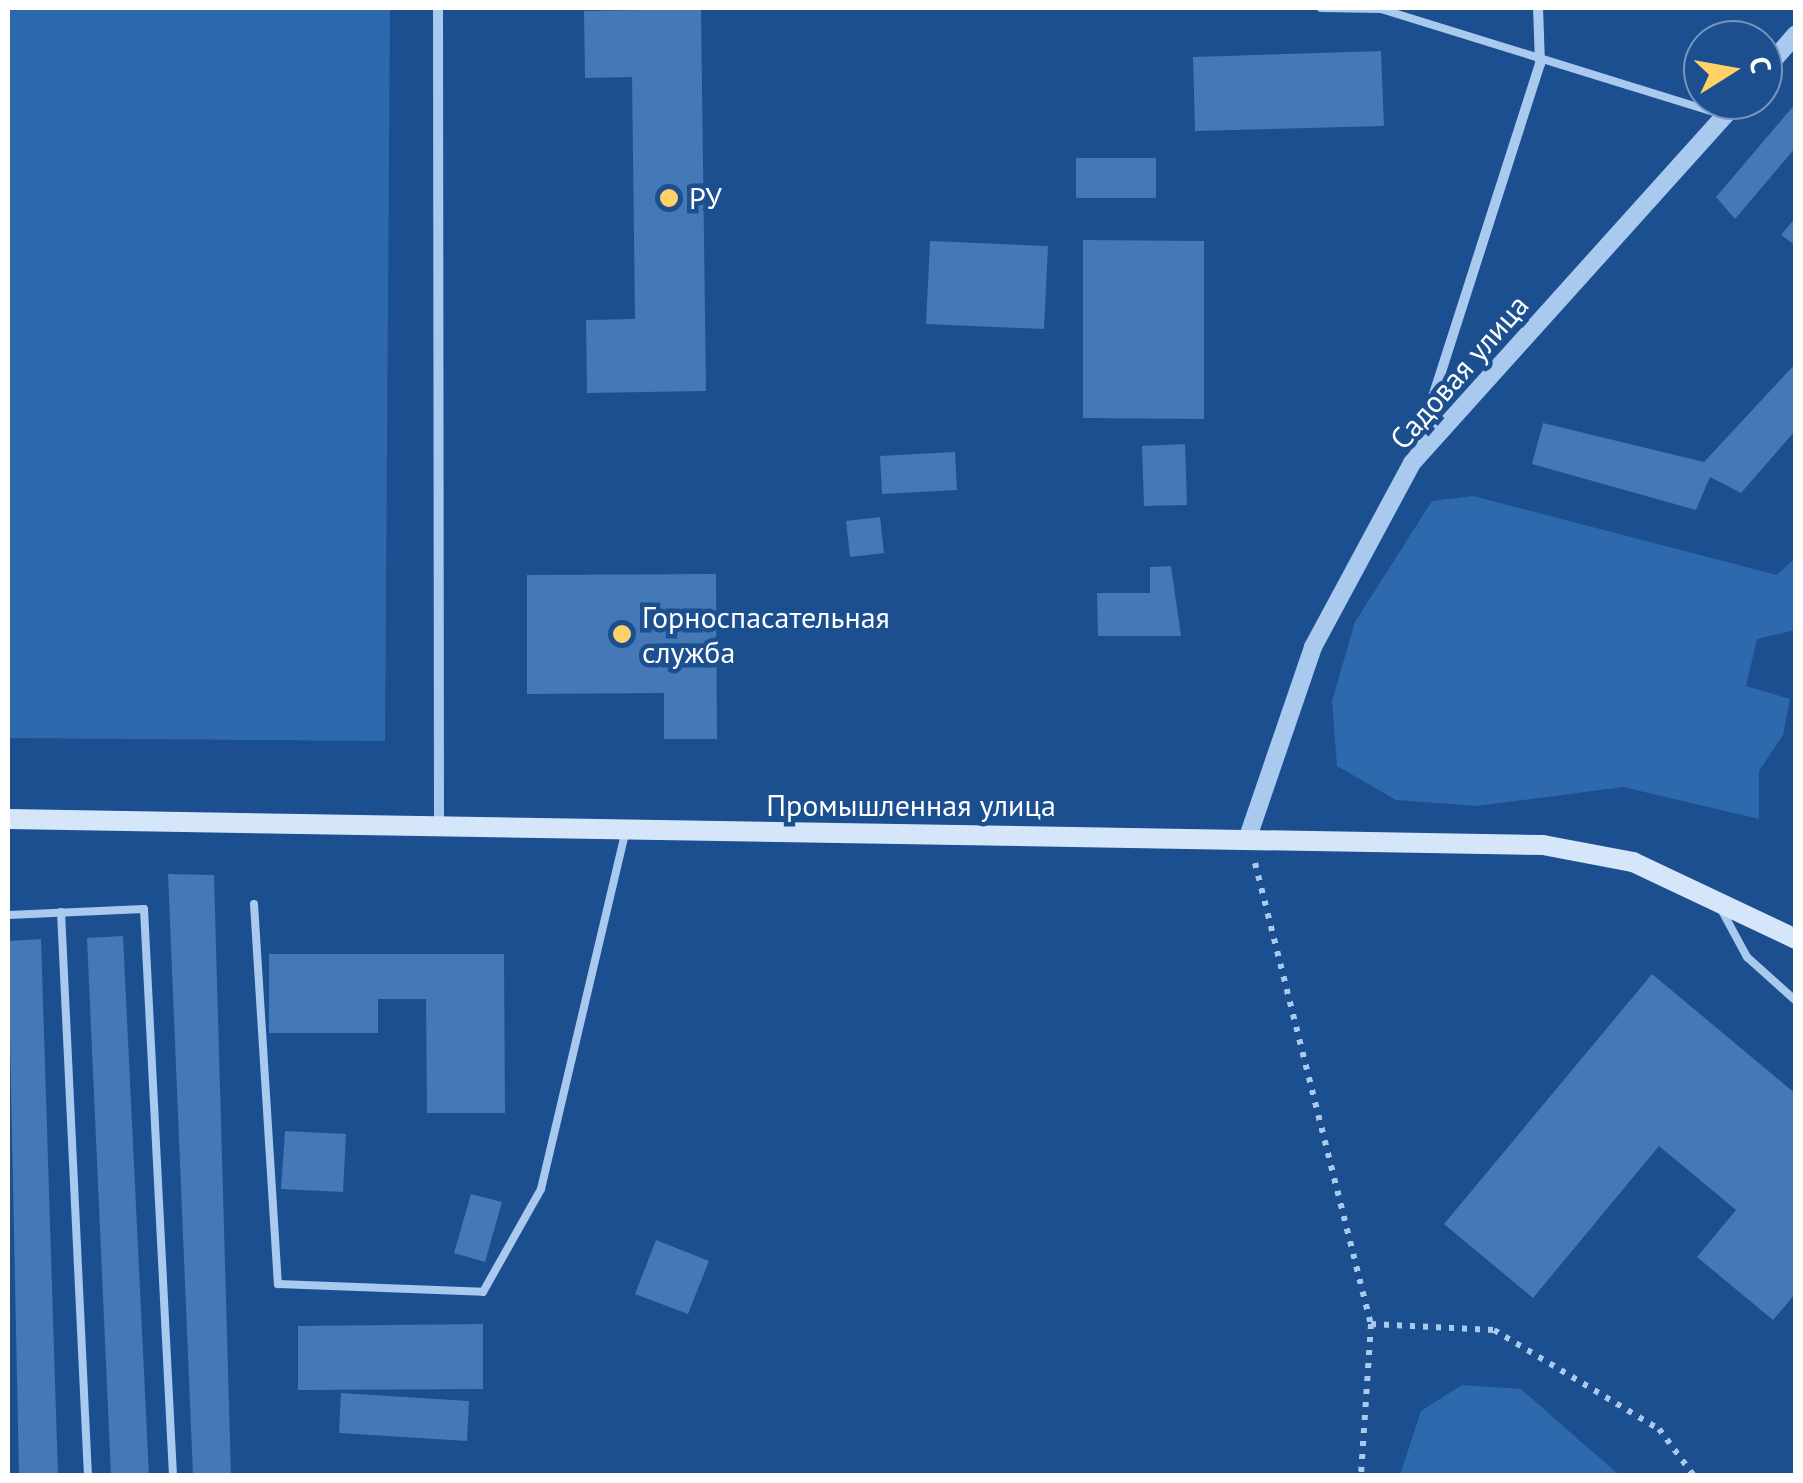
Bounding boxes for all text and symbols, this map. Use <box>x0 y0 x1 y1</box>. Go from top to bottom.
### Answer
north arrow <box>1683 20 1783 120</box>
text: С <box>1741 53 1781 76</box>
place label: РУ <box>689 180 722 216</box>
marker: РУ <box>658 187 680 209</box>
street label: Садовая улица <box>1382 287 1536 457</box>
place label: Горноспасательная служба <box>642 599 890 670</box>
marker: Горноспасательная служба <box>611 623 633 645</box>
street label: Промышленная улица <box>766 787 1056 823</box>

